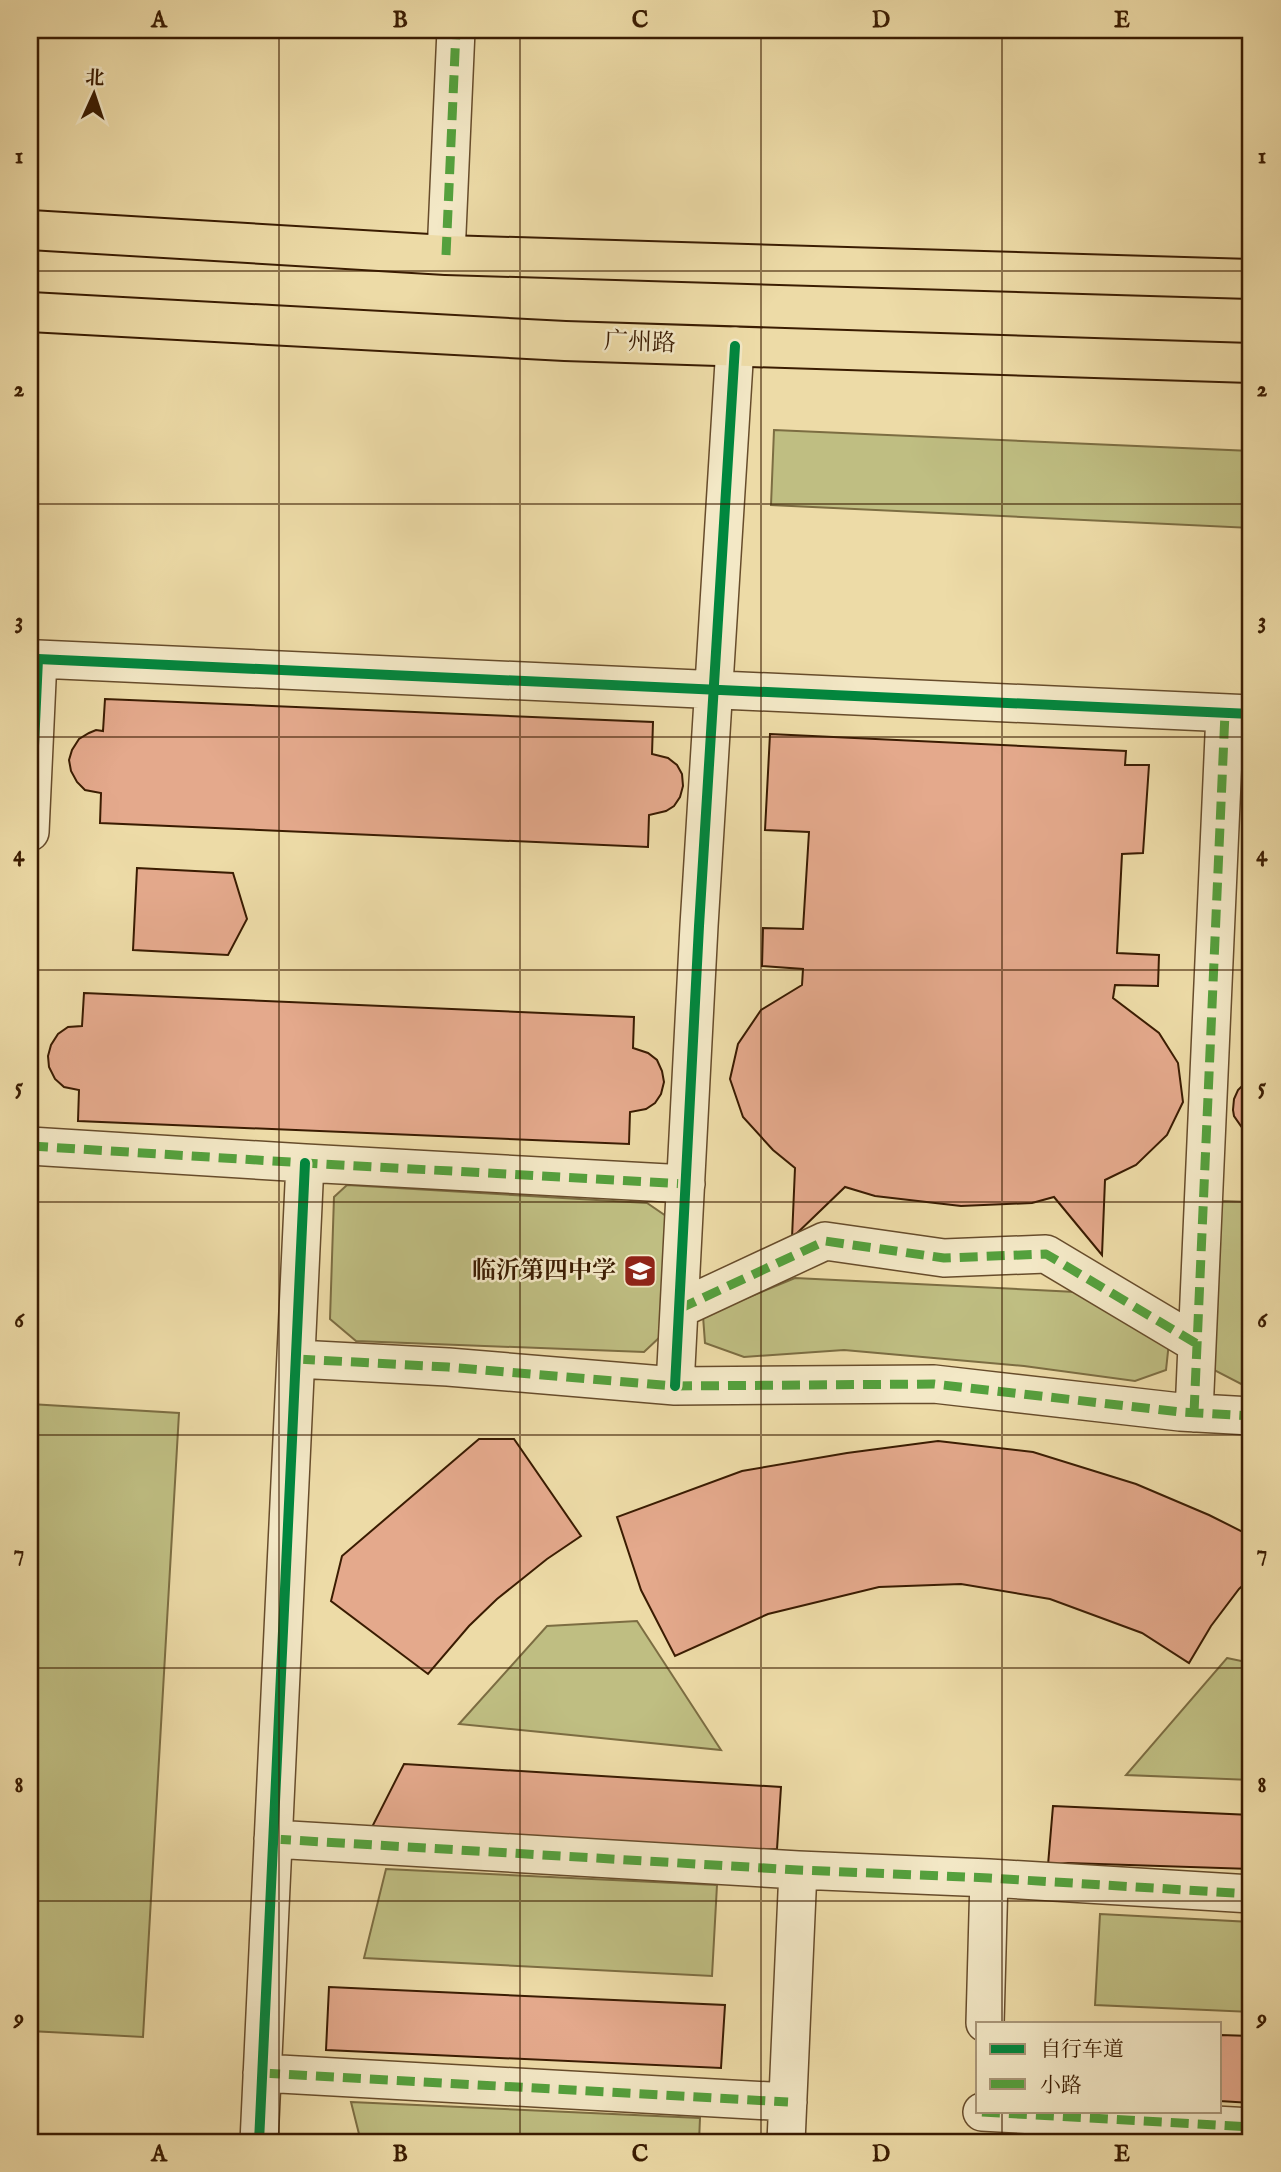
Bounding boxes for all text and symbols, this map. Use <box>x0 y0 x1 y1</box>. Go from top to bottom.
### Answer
text: A <box>150 6 168 35</box>
text: B <box>392 6 408 35</box>
text: C <box>632 6 649 35</box>
text: D <box>872 6 890 35</box>
text: E <box>1114 6 1130 35</box>
north arrow <box>60 60 130 130</box>
text: 北 <box>85 67 105 92</box>
text: 1 <box>15 142 23 171</box>
text: 1 <box>1258 142 1266 171</box>
street label: 广州路 <box>603 326 677 360</box>
text: 2 <box>14 375 25 404</box>
text: 2 <box>1257 375 1268 404</box>
text: 3 <box>15 607 23 636</box>
text: 3 <box>1258 607 1266 636</box>
text: 4 <box>13 840 25 869</box>
text: 4 <box>1256 840 1268 869</box>
text: 5 <box>15 1073 24 1102</box>
text: 5 <box>1258 1073 1267 1102</box>
school or university icon: 临沂第四中学 <box>621 1252 659 1290</box>
place label: 临沂第四中学 <box>472 1256 616 1287</box>
text: 6 <box>14 1306 25 1335</box>
text: 6 <box>1257 1306 1268 1335</box>
text: 7 <box>14 1539 24 1568</box>
text: 7 <box>1257 1539 1267 1568</box>
text: 8 <box>14 1771 24 1800</box>
text: 8 <box>1257 1771 1267 1800</box>
text: 9 <box>13 2004 24 2033</box>
text: 9 <box>1256 2004 1267 2033</box>
legend <box>976 2022 1222 2112</box>
text: 自行车道 <box>1040 2037 1124 2064</box>
text: 小路 <box>1040 2073 1082 2100</box>
text: A <box>150 2140 168 2169</box>
text: B <box>392 2140 408 2169</box>
text: C <box>632 2140 649 2169</box>
text: D <box>872 2140 890 2169</box>
text: E <box>1114 2140 1130 2169</box>

